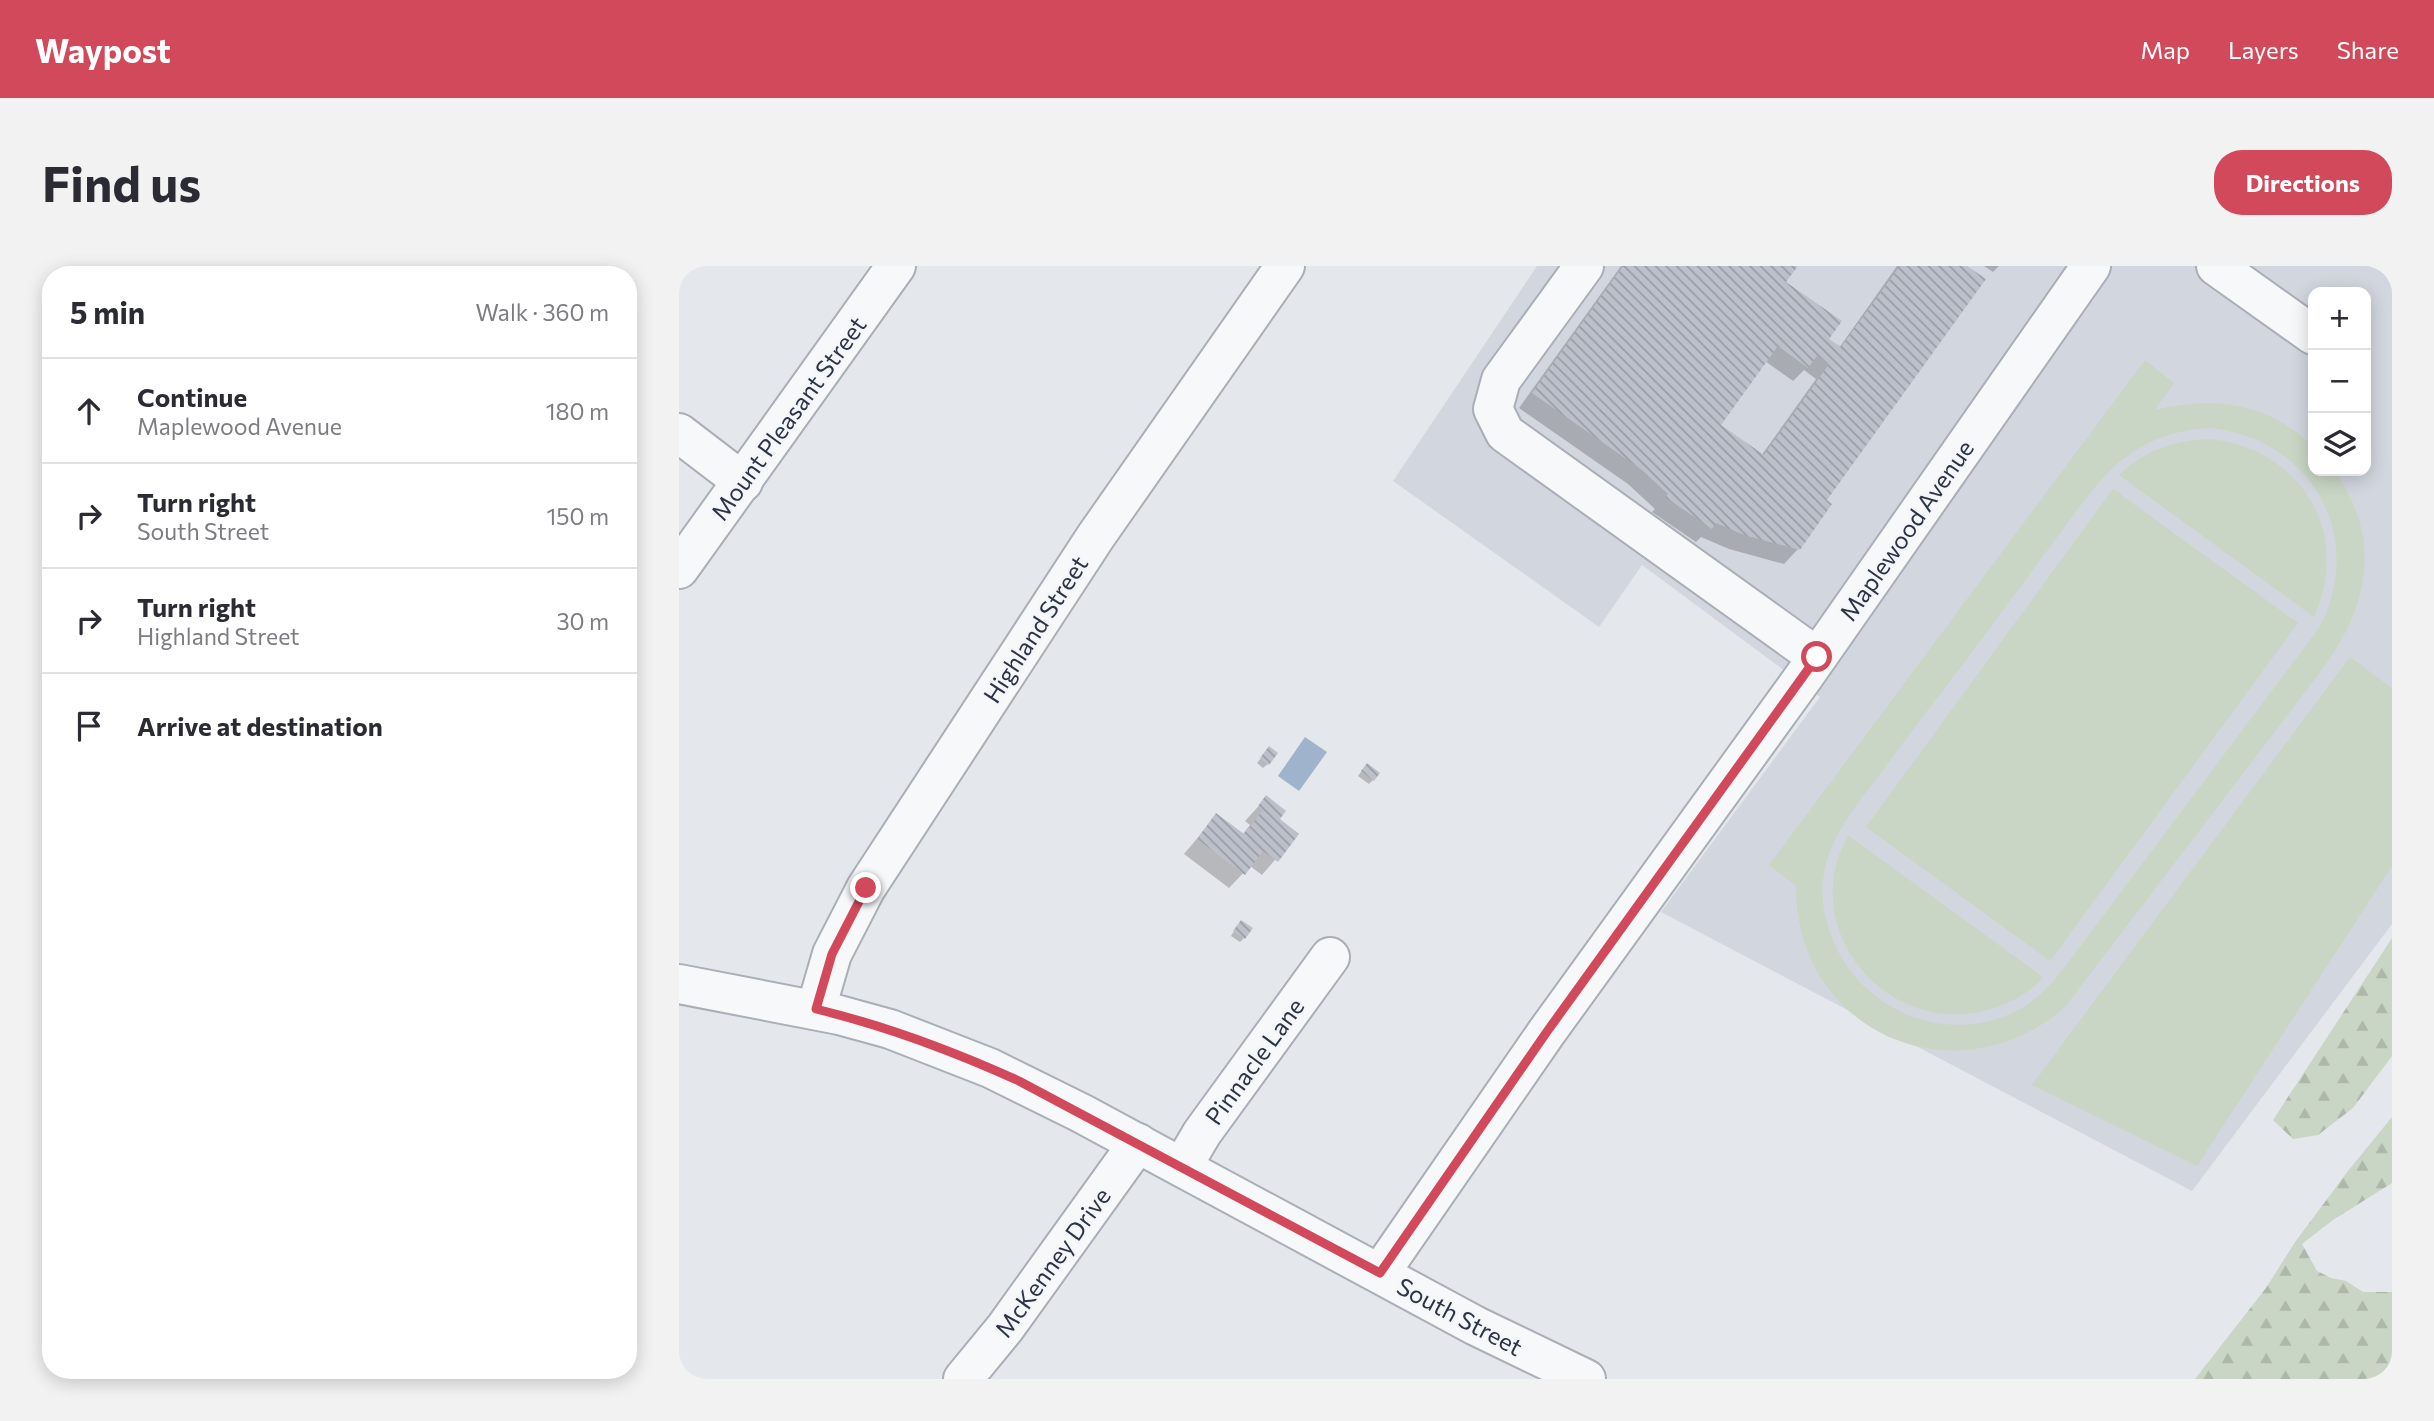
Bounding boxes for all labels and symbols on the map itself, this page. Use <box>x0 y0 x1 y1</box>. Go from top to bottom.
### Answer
street label: Mount Pleasant Street <box>704 310 872 526</box>
street label: Maplewood Avenue <box>1833 434 1979 626</box>
street label: Highland Street <box>977 550 1093 708</box>
route start <box>1801 641 1832 672</box>
route end <box>850 872 881 903</box>
street label: Pinnacle Lane <box>1198 992 1310 1130</box>
street label: McKenney Drive <box>988 1182 1116 1342</box>
street label: South Street <box>1392 1271 1528 1361</box>

